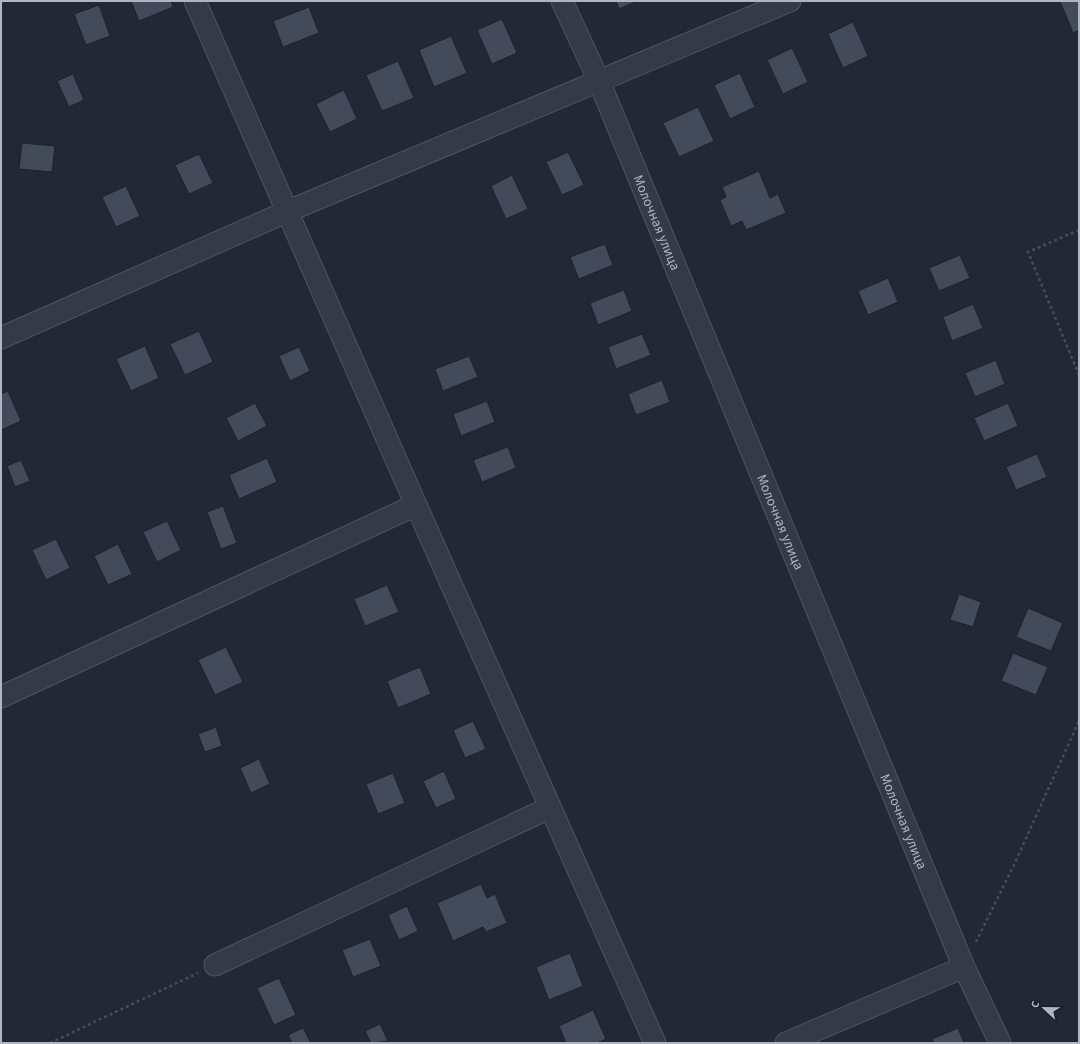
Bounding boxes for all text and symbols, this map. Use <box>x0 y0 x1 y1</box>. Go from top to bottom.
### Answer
street label: Молочная улица <box>628 172 685 274</box>
street label: Молочная улица <box>751 471 808 573</box>
street label: Молочная улица <box>875 771 932 873</box>
north arrow <box>1024 988 1064 1028</box>
text: С <box>1027 998 1044 1010</box>

